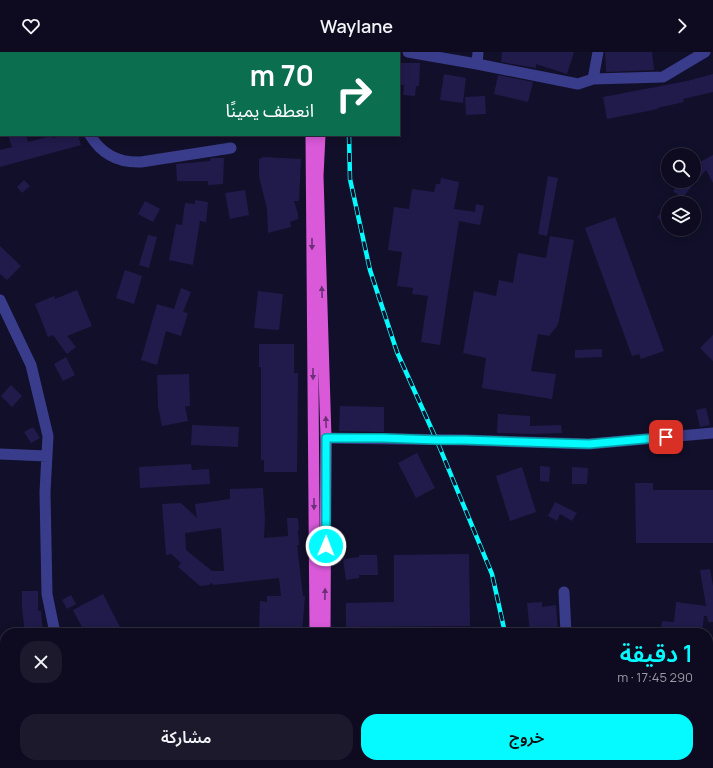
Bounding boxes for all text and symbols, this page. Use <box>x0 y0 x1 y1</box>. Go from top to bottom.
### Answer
text: Waylane <box>320 14 393 38</box>
icon: heart <box>20 15 42 37</box>
icon: forward <box>671 15 693 37</box>
text: 70 m <box>250 56 314 94</box>
icon: right <box>328 68 380 120</box>
text: انعطف يمينًا <box>225 98 314 122</box>
map controls <box>661 148 701 236</box>
button: search <box>661 148 701 188</box>
button: layers <box>661 196 701 236</box>
one-way arrow <box>309 238 315 251</box>
one-way arrow <box>319 285 325 298</box>
one-way arrow <box>310 368 316 381</box>
one-way arrow <box>322 416 329 428</box>
pin <box>649 420 683 454</box>
icon: arrive <box>655 426 677 448</box>
one-way arrow <box>311 498 317 511</box>
position arrow <box>305 525 347 567</box>
one-way arrow <box>322 587 328 600</box>
text: 1 دقيقة <box>620 636 693 669</box>
button: close <box>20 641 62 683</box>
text: 290 m · 17:45 <box>617 668 693 686</box>
button: مشاركة <box>20 714 353 760</box>
button: خروج <box>361 714 693 760</box>

